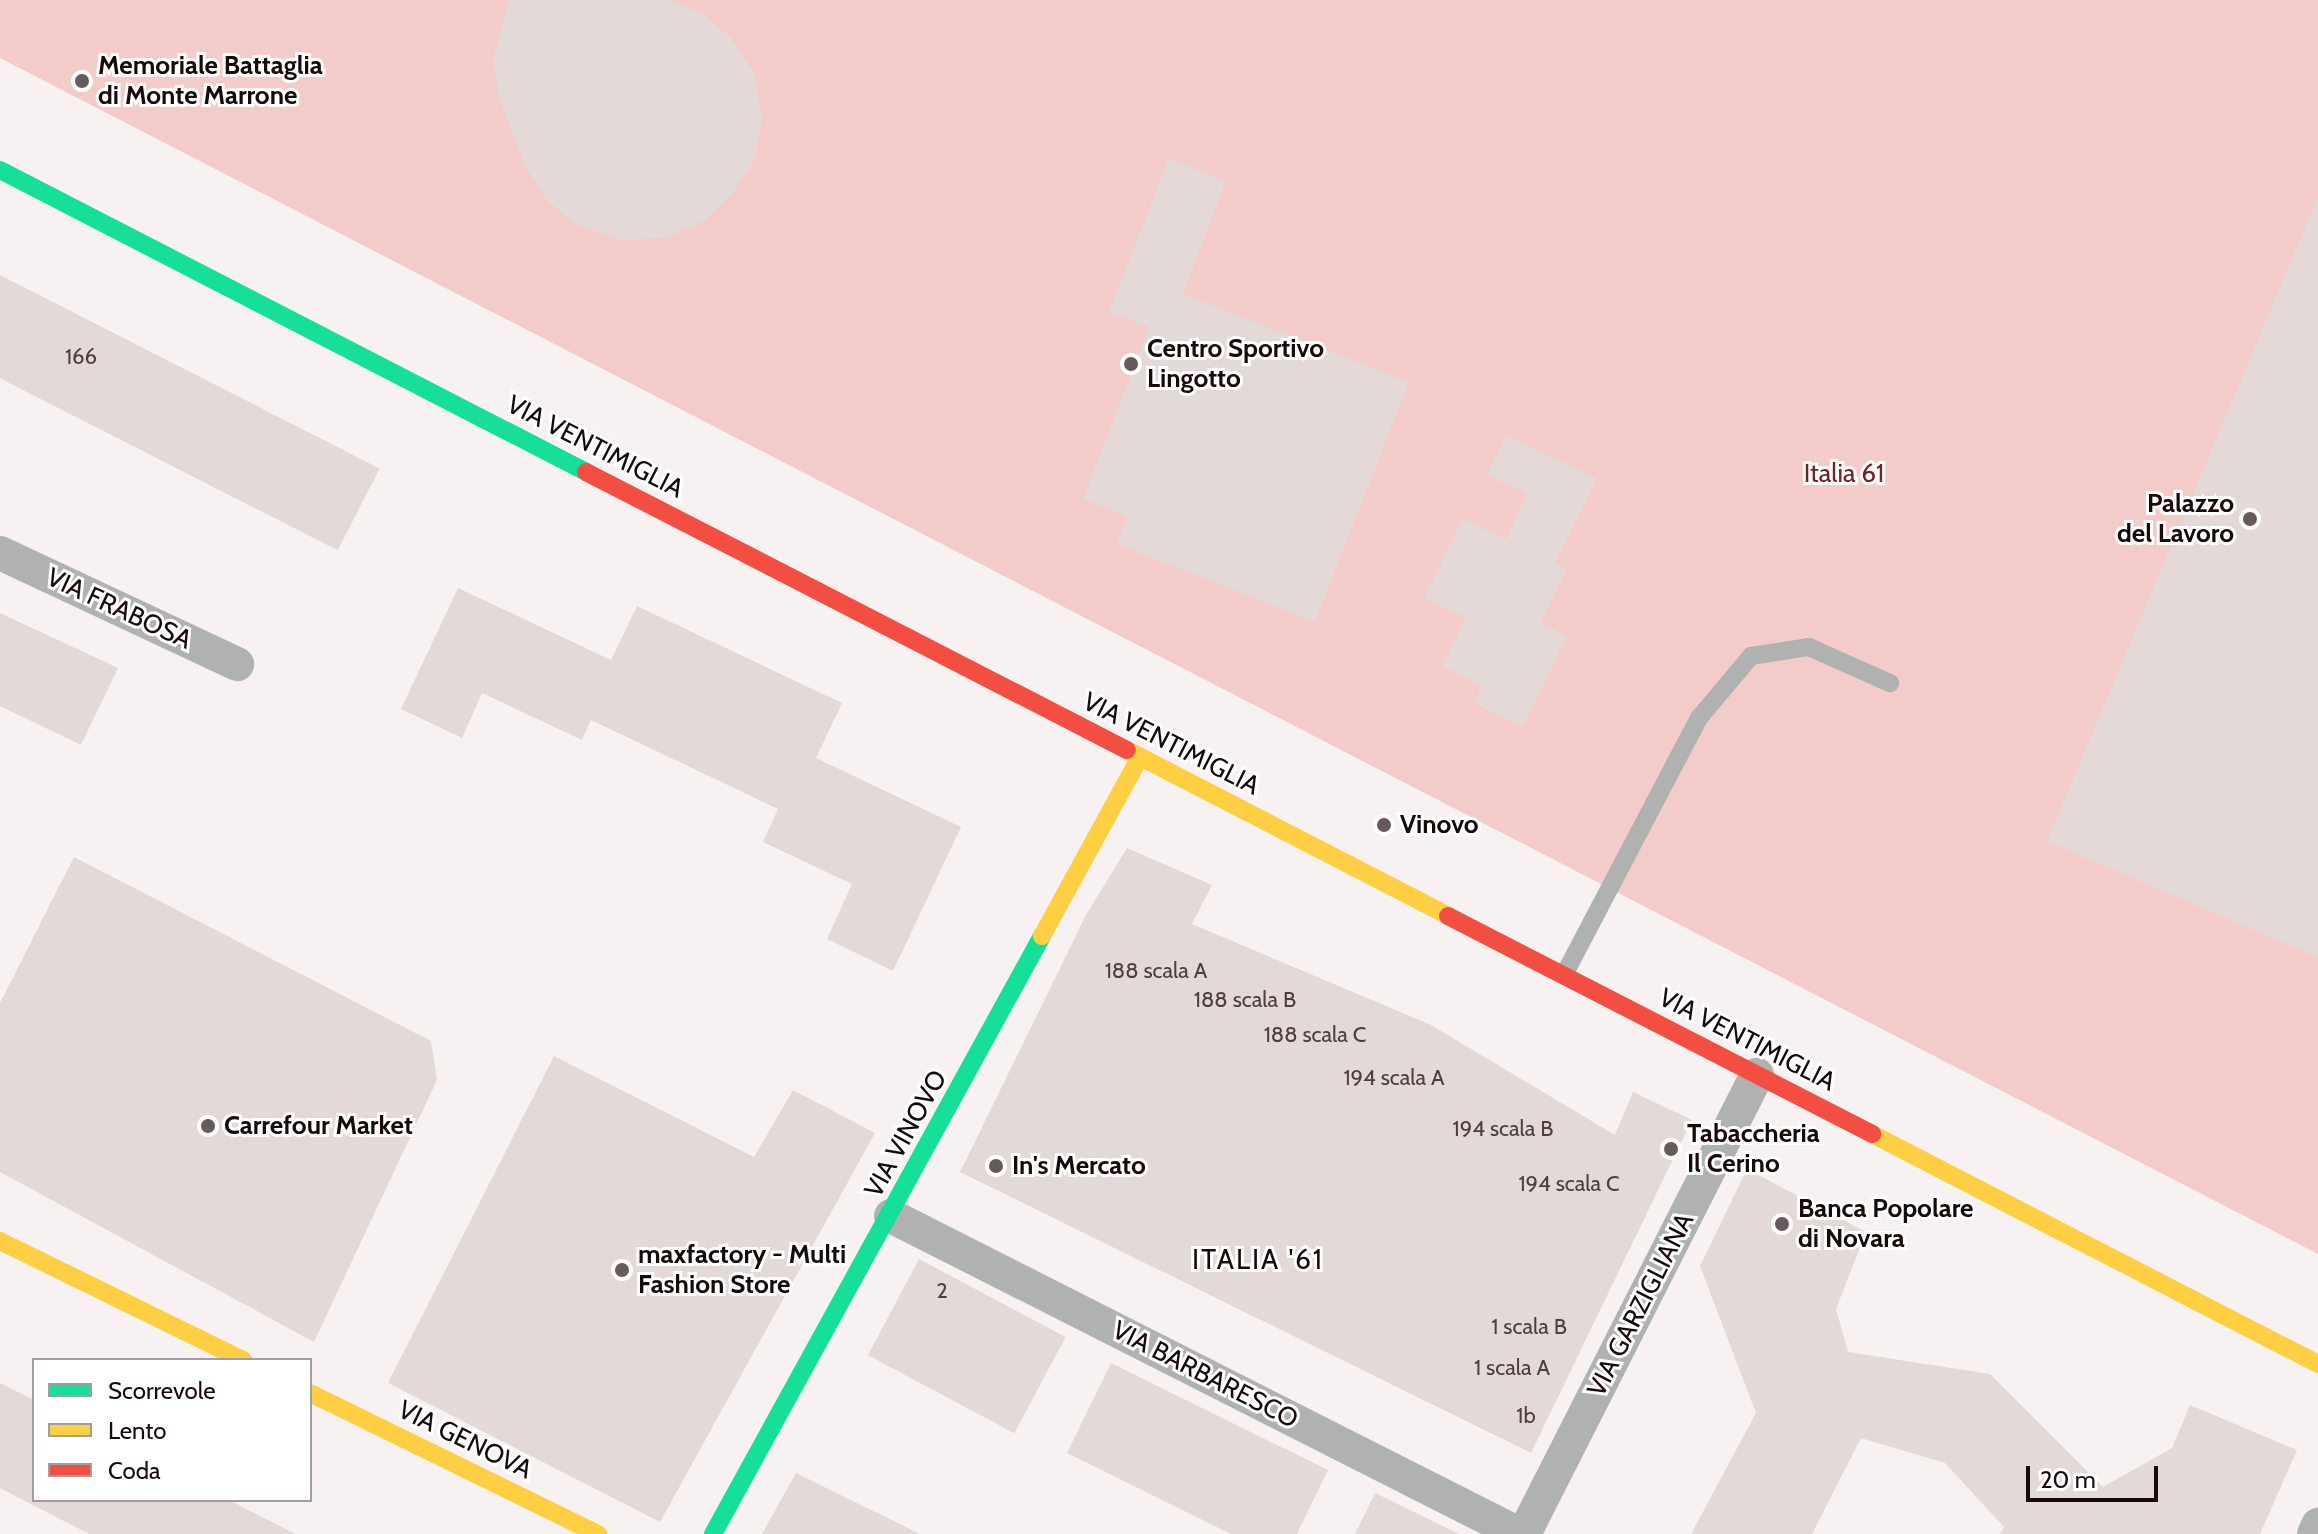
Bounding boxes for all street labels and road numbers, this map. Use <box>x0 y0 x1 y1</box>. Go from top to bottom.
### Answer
street label: VIA VENTIMIGLIA <box>501 389 689 505</box>
street label: VIA FRABOSA <box>42 562 196 656</box>
street label: VIA VENTIMIGLIA <box>1077 686 1265 802</box>
street label: VIA VENTIMIGLIA <box>1653 982 1841 1098</box>
street label: VIA VINOVO <box>858 1065 954 1203</box>
street label: VIA GARZIGLIANA <box>1581 1208 1701 1402</box>
street label: VIA BARBARESCO <box>1107 1315 1303 1435</box>
street label: VIA GENOVA <box>393 1394 537 1486</box>

